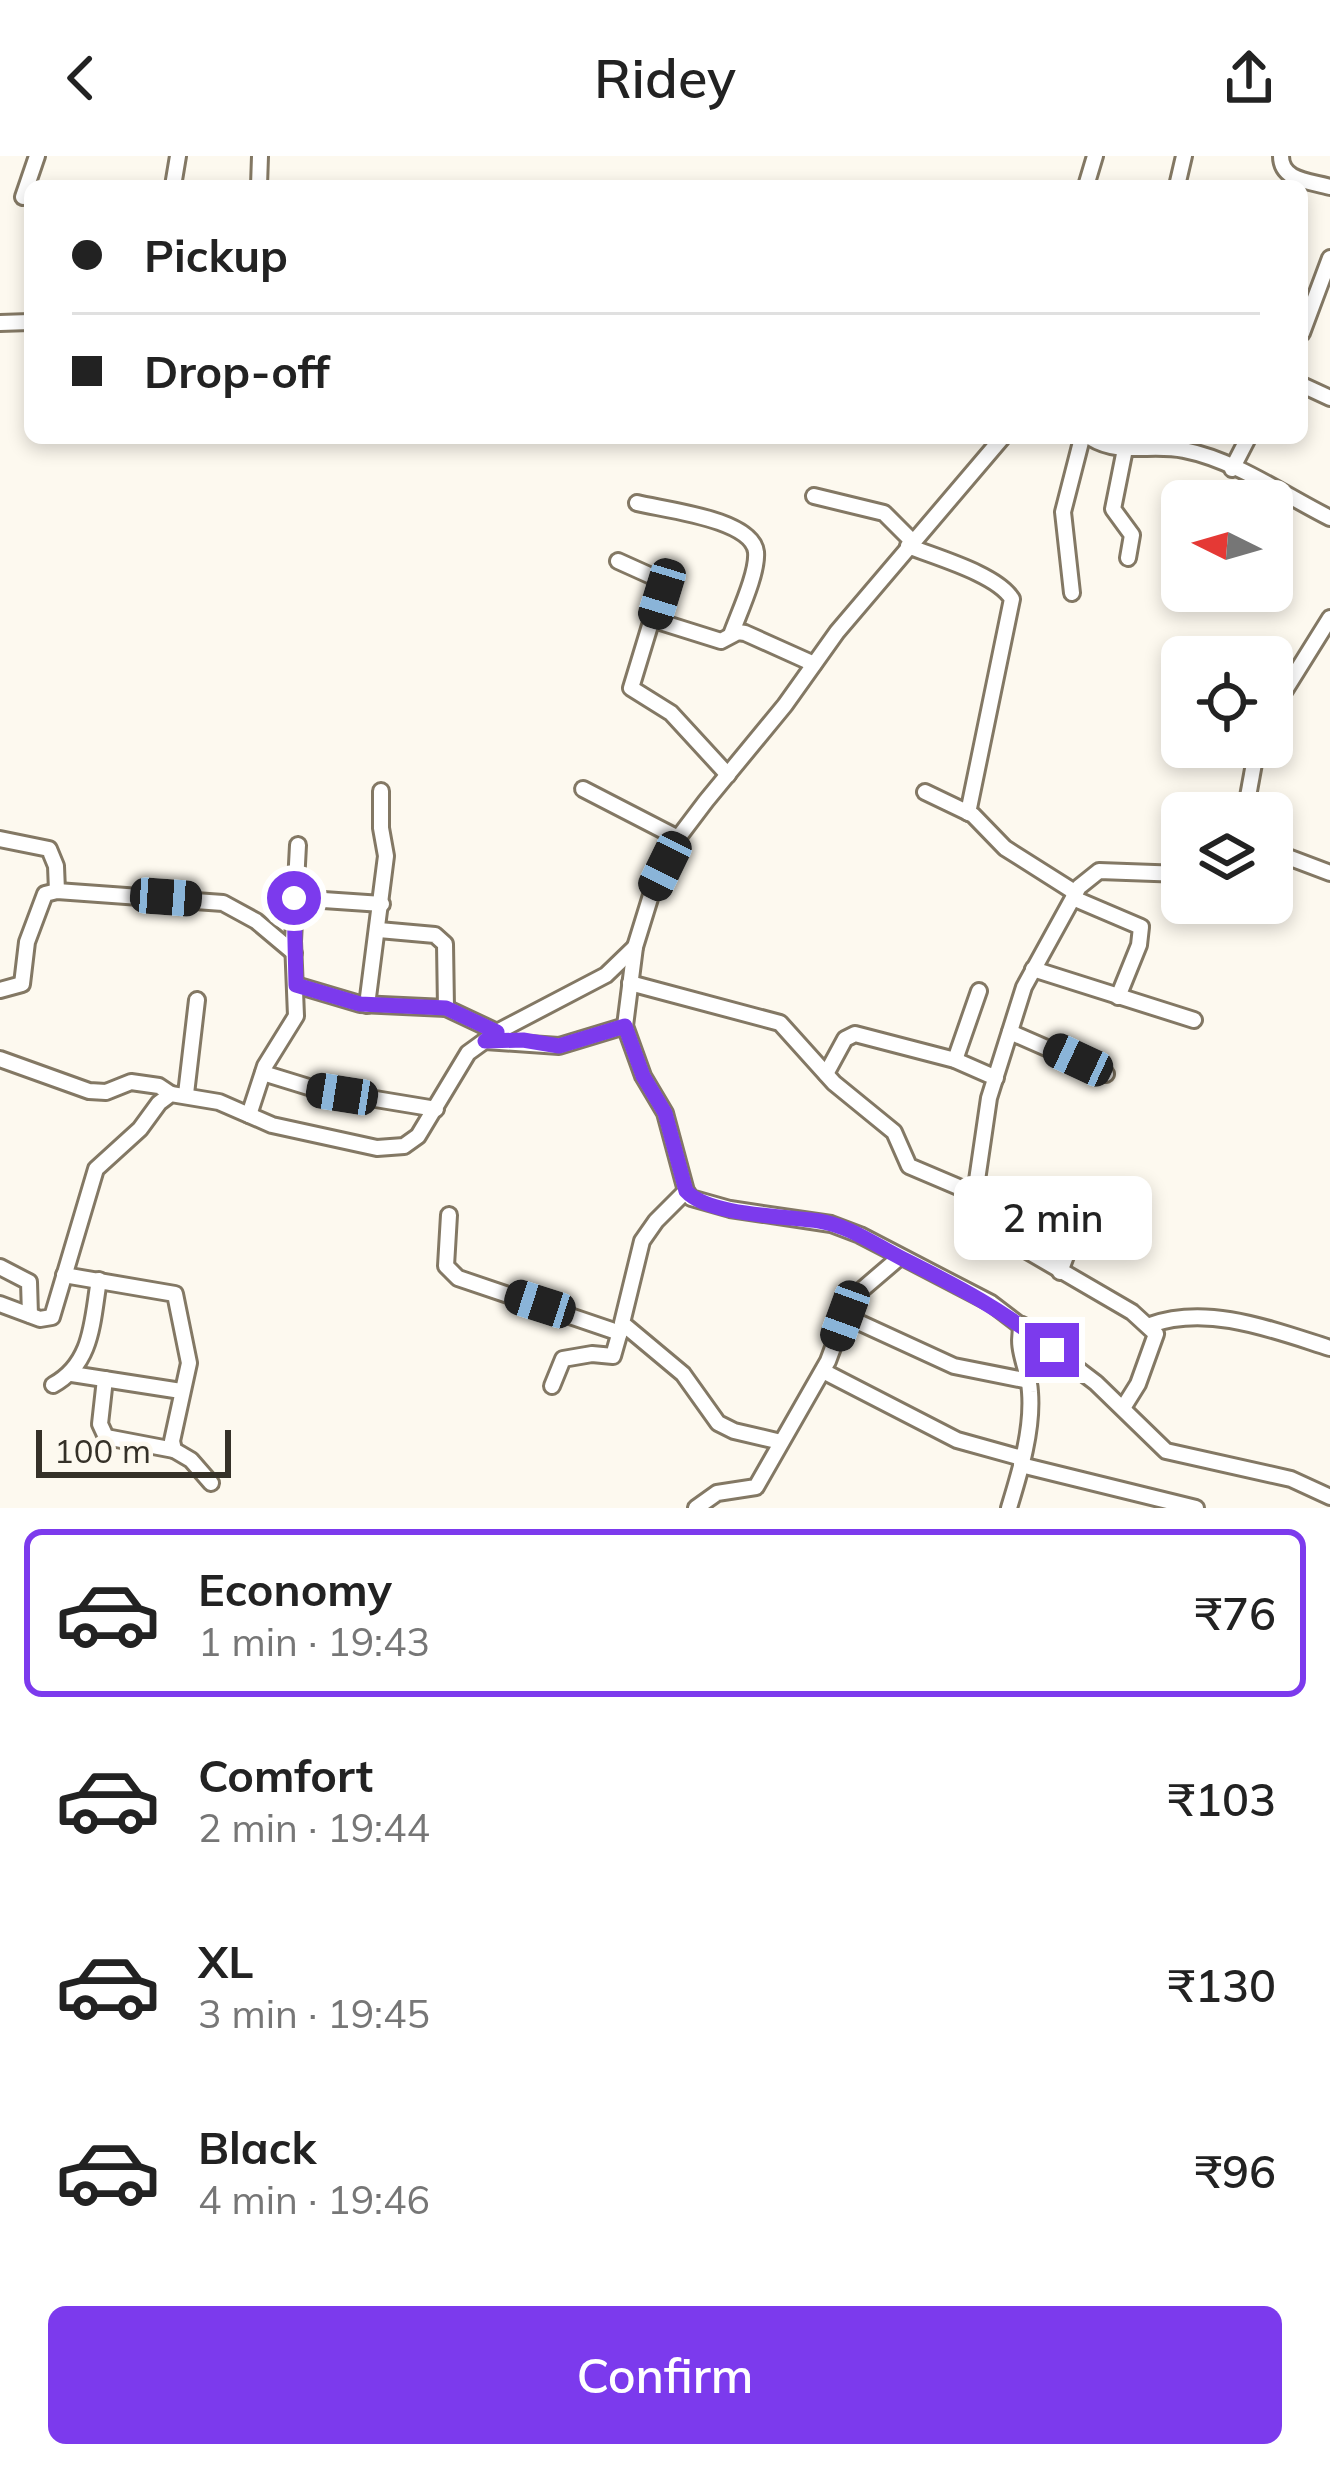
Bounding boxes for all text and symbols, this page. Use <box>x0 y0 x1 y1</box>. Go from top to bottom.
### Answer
text: Ridey <box>594 44 736 112</box>
icon: back <box>48 45 114 111</box>
icon: share <box>1216 45 1282 111</box>
text: Pickup <box>144 227 288 283</box>
text: Drop-off <box>144 343 330 399</box>
north arrow <box>1161 480 1293 612</box>
map controls <box>1161 480 1293 924</box>
car <box>634 554 690 634</box>
button: locate <box>1161 636 1293 768</box>
button: layers <box>1161 792 1293 924</box>
car <box>633 826 697 906</box>
route start <box>267 871 321 925</box>
car <box>129 877 203 917</box>
car <box>1038 1028 1118 1092</box>
car <box>304 1071 380 1117</box>
callout: 2 min <box>953 1176 1151 1260</box>
text: 2 min <box>1002 1193 1104 1242</box>
car <box>500 1276 580 1332</box>
car <box>816 1276 874 1356</box>
route end <box>1025 1323 1079 1377</box>
scale bar <box>36 1424 231 1477</box>
text: 100 m <box>54 1430 151 1471</box>
icon: car <box>54 1559 162 1667</box>
text: Economy <box>198 1561 392 1617</box>
text: ₹76 <box>1195 1585 1276 1641</box>
text: 1 min · 19:43 <box>198 1617 430 1666</box>
icon: car <box>54 1745 162 1853</box>
text: Comfort <box>198 1747 373 1803</box>
text: ₹103 <box>1168 1771 1276 1827</box>
text: 2 min · 19:44 <box>198 1803 430 1852</box>
icon: car <box>54 1931 162 2039</box>
text: XL <box>198 1933 253 1989</box>
text: ₹130 <box>1168 1957 1276 2013</box>
text: 3 min · 19:45 <box>198 1989 430 2038</box>
icon: car <box>54 2117 162 2225</box>
text: Black <box>198 2119 316 2175</box>
text: ₹96 <box>1195 2143 1276 2199</box>
text: 4 min · 19:46 <box>198 2175 430 2224</box>
button: Confirm <box>48 2306 1282 2444</box>

